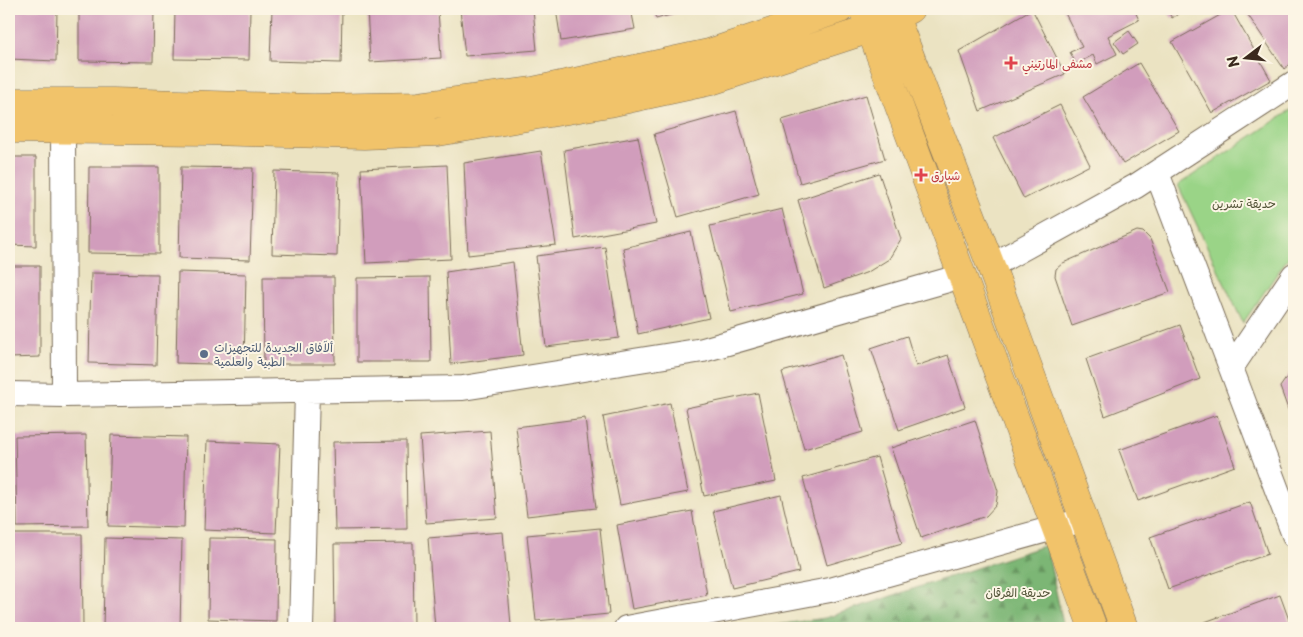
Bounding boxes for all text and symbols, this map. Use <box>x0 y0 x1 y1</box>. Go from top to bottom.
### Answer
north arrow <box>1220 32 1270 82</box>
text: N <box>1221 53 1245 70</box>
place label: مشفى المارتيني <box>1022 54 1093 75</box>
marker: مشفى المارتيني <box>1004 56 1018 70</box>
place label: شبارق <box>931 166 960 184</box>
marker: شبارق <box>915 169 927 181</box>
park label: حديقة تشرين <box>1212 194 1276 212</box>
place label: ألآفاق الجديدة للتجهيزات الطبية والعلمية <box>214 338 333 370</box>
marker: ألآفاق الجديدة للتجهيزات الطبية والعلمية <box>198 348 210 360</box>
park label: حديقة الفرقان <box>985 583 1051 601</box>

